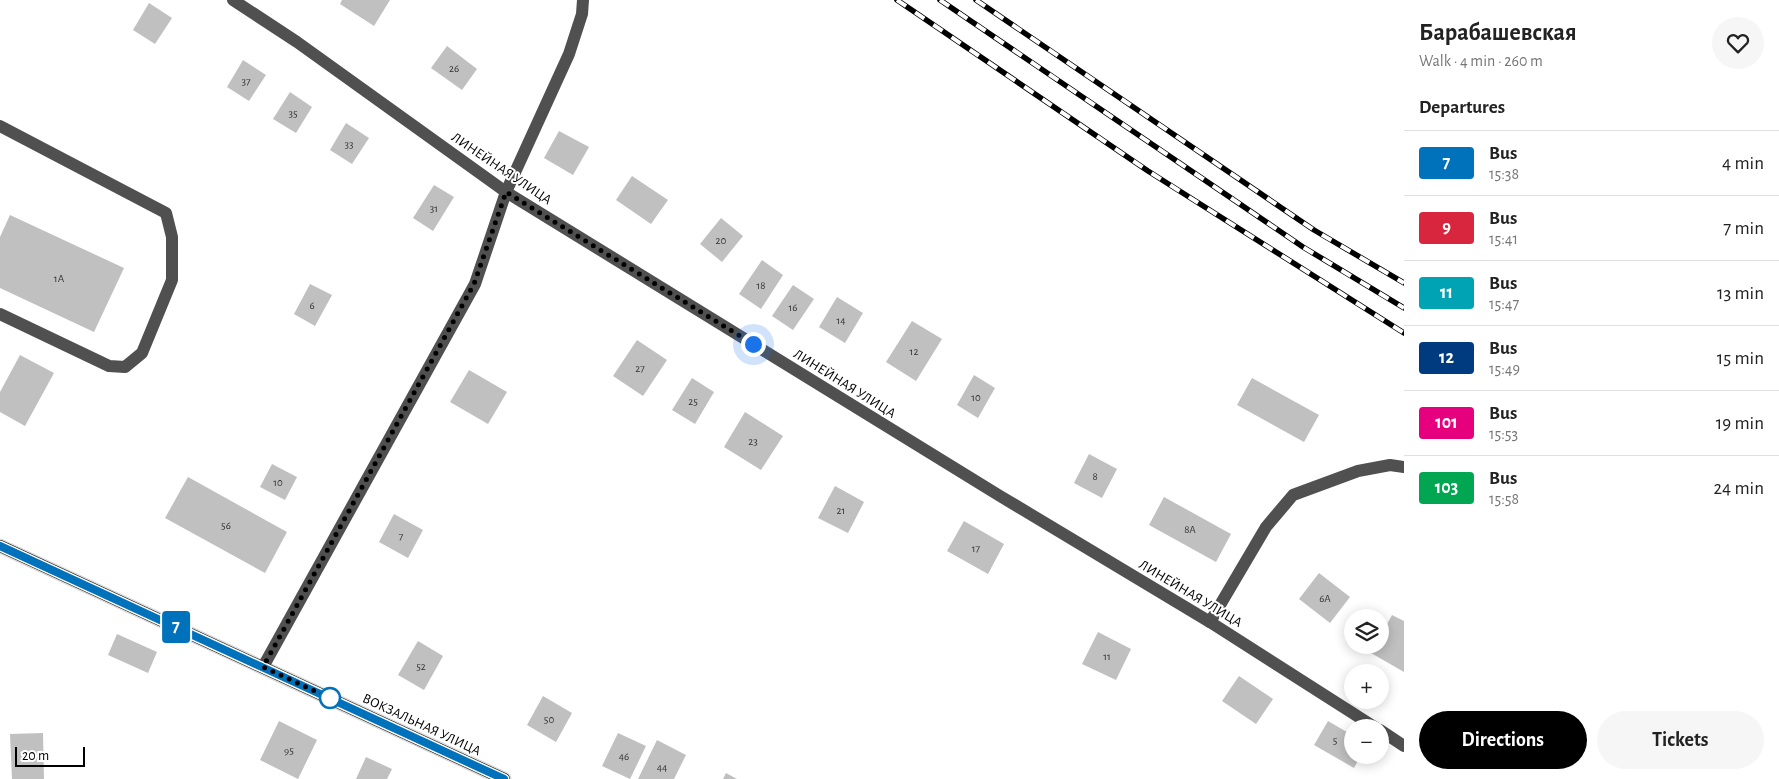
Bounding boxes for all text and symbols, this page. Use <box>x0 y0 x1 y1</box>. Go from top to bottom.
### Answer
button: heart <box>1712 17 1764 69</box>
text: Барабашевская <box>1419 21 1577 45</box>
text: Walk · 4 min · 260 m <box>1419 53 1543 69</box>
house number: 26 <box>449 63 459 74</box>
house number: 37 <box>241 76 251 87</box>
text: Departures <box>1419 98 1505 117</box>
house number: 35 <box>288 108 298 119</box>
street label: ЛИНЕЙНАЯ УЛИЦА <box>449 129 555 207</box>
house number: 33 <box>344 139 354 150</box>
text: Bus <box>1489 144 1517 163</box>
text: 7 <box>1443 154 1450 172</box>
text: 4 min <box>1722 154 1764 173</box>
text: 15:38 <box>1489 166 1519 182</box>
house number: 31 <box>430 203 438 214</box>
text: Bus <box>1489 209 1517 228</box>
text: 9 <box>1442 219 1451 237</box>
text: 7 min <box>1723 219 1764 238</box>
text: 15:41 <box>1489 231 1518 247</box>
house number: 20 <box>716 235 727 246</box>
house number: 1А <box>54 273 65 284</box>
text: Bus <box>1489 274 1517 293</box>
house number: 18 <box>757 280 766 291</box>
text: 11 <box>1440 284 1453 302</box>
text: 13 min <box>1717 284 1764 303</box>
text: 15:47 <box>1489 296 1519 312</box>
house number: 6 <box>309 300 315 311</box>
house number: 16 <box>789 302 797 313</box>
house number: 14 <box>836 315 846 326</box>
your location <box>741 332 766 357</box>
text: Bus <box>1489 339 1517 358</box>
street label: ЛИНЕЙНАЯ УЛИЦА <box>791 346 898 421</box>
house number: 12 <box>910 346 918 357</box>
text: 12 <box>1439 349 1454 367</box>
text: 15 min <box>1717 349 1764 368</box>
text: 15:49 <box>1489 361 1520 377</box>
house number: 27 <box>635 363 645 374</box>
house number: 10 <box>971 392 981 403</box>
house number: 25 <box>688 396 698 407</box>
text: Bus <box>1489 404 1517 423</box>
text: 101 <box>1435 414 1458 432</box>
text: 19 min <box>1716 414 1764 433</box>
text: 15:53 <box>1489 426 1518 442</box>
house number: 23 <box>748 436 758 447</box>
text: Bus <box>1489 469 1517 488</box>
house number: 8 <box>1092 471 1098 482</box>
house number: 10 <box>273 477 283 488</box>
text: 103 <box>1435 479 1458 497</box>
text: 24 min <box>1713 479 1764 498</box>
text: 15:58 <box>1489 491 1519 507</box>
house number: 21 <box>837 505 845 516</box>
house number: 56 <box>221 520 231 531</box>
house number: 8А <box>1184 524 1196 535</box>
house number: 7 <box>399 531 404 542</box>
house number: 17 <box>972 543 981 554</box>
street label: ЛИНЕЙНАЯ УЛИЦА <box>1137 557 1245 630</box>
house number: 6А <box>1319 593 1331 604</box>
map controls <box>1344 609 1389 764</box>
button: layers <box>1344 609 1389 654</box>
line badge: 7 <box>160 611 192 643</box>
text: 7 <box>172 618 180 636</box>
house number: 11 <box>1103 651 1111 662</box>
house number: 52 <box>416 661 426 672</box>
button: + <box>1344 664 1389 709</box>
unlabelled marker <box>319 687 341 709</box>
street label: ВОКЗАЛЬНАЯ УЛИЦА <box>360 691 483 758</box>
button: Directions <box>1419 711 1587 769</box>
button: Tickets <box>1597 711 1764 769</box>
house number: 50 <box>544 714 554 725</box>
button: − <box>1344 719 1389 764</box>
house number: 5 <box>1333 735 1338 746</box>
scale bar <box>15 744 85 767</box>
house number: 95 <box>284 745 294 756</box>
text: 20 m <box>22 749 49 763</box>
house number: 46 <box>619 751 629 762</box>
house number: 44 <box>657 762 667 773</box>

